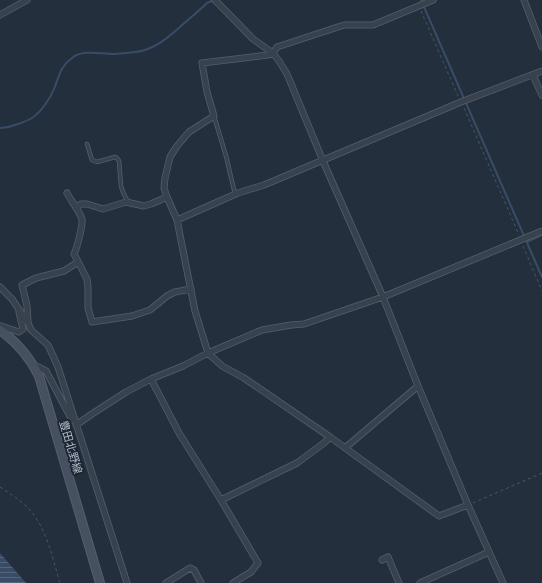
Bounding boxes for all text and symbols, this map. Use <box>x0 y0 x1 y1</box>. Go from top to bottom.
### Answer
street label: 豊田北野線 <box>58 419 84 475</box>

